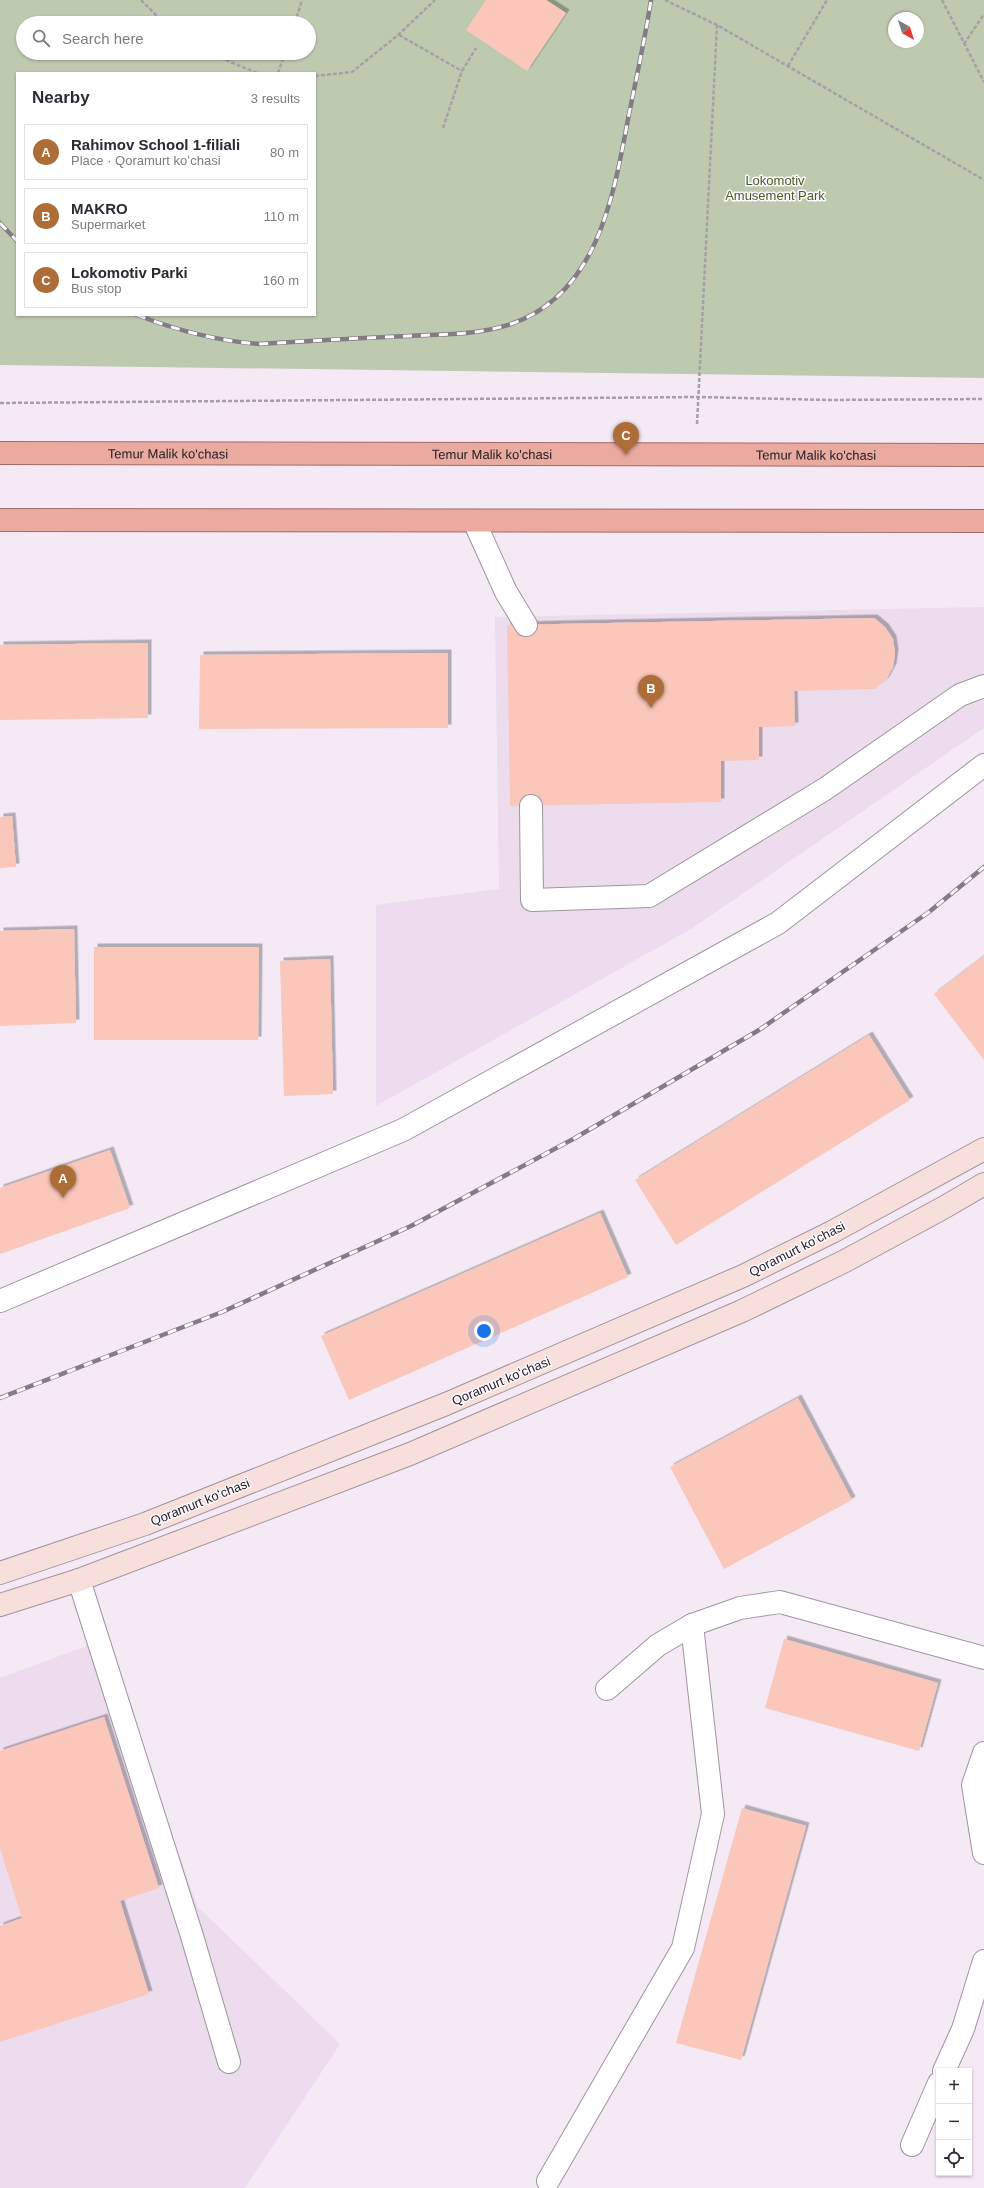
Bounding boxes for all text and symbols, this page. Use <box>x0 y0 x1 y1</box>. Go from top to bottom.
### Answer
north arrow <box>888 12 924 48</box>
search box <box>16 16 316 60</box>
icon: search <box>30 27 52 49</box>
text: Search here <box>62 30 144 47</box>
text: Nearby <box>32 88 90 107</box>
text: 3 results <box>251 91 300 106</box>
text: Rahimov School 1-filiali <box>71 136 240 153</box>
text: A <box>41 145 51 160</box>
text: 80 m <box>270 145 299 160</box>
text: Place · Qoramurt koʻchasi <box>71 153 221 168</box>
park label: Lokomotiv Amusement Park <box>725 173 825 203</box>
text: MAKRO <box>71 200 128 217</box>
text: B <box>41 209 51 224</box>
text: 110 m <box>264 209 299 224</box>
text: Supermarket <box>71 217 145 232</box>
text: Lokomotiv Parki <box>71 264 188 281</box>
text: C <box>41 273 51 288</box>
text: 160 m <box>263 273 299 288</box>
text: Bus stop <box>71 281 122 296</box>
pin: C <box>613 422 639 455</box>
street label: Temur Malik ko'chasi <box>108 446 228 461</box>
street label: Temur Malik ko'chasi <box>432 446 552 462</box>
street label: Temur Malik ko'chasi <box>756 447 876 462</box>
pin: B <box>638 675 664 708</box>
pin: A <box>50 1165 76 1198</box>
street label: Qoramurt koʻchasi <box>747 1218 847 1280</box>
your location <box>474 1321 494 1341</box>
street label: Qoramurt koʻchasi <box>450 1353 553 1409</box>
street label: Qoramurt koʻchasi <box>148 1475 252 1529</box>
map controls <box>936 2068 972 2176</box>
button: + <box>936 2068 972 2104</box>
button: − <box>936 2104 972 2140</box>
button: locate <box>936 2140 972 2176</box>

